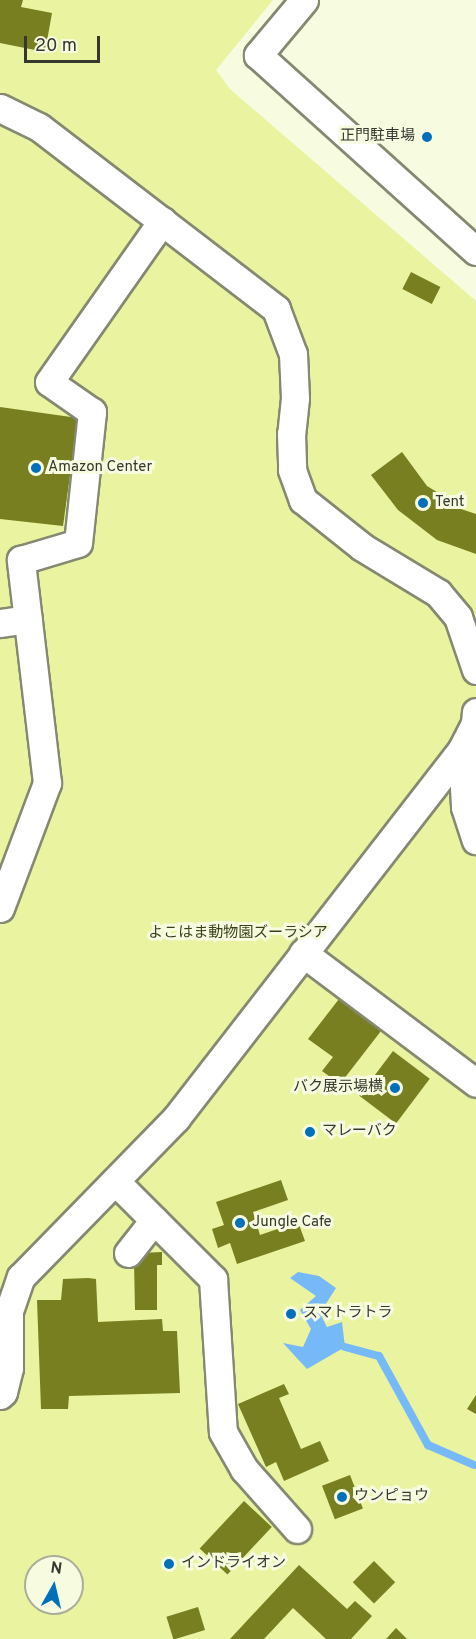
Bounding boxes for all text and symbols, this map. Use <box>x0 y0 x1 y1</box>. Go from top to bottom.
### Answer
scale bar <box>27 24 104 62</box>
text: 20 m <box>35 35 77 58</box>
place label: 正門駐車場 <box>340 128 415 146</box>
marker: 正門駐車場 <box>420 130 434 144</box>
place label: Amazon Center <box>48 459 152 477</box>
marker: Amazon Center <box>29 461 43 475</box>
place label: Tent <box>435 494 465 512</box>
marker: Tent <box>416 496 430 510</box>
park label: よこはま動物園ズーラシア <box>148 925 328 943</box>
place label: バク展示場横 <box>293 1079 383 1097</box>
marker: バク展示場横 <box>388 1081 402 1095</box>
place label: マレーバク <box>322 1123 397 1141</box>
marker: マレーバク <box>303 1125 317 1139</box>
place label: Jungle Cafe <box>252 1214 332 1232</box>
marker: Jungle Cafe <box>233 1216 247 1230</box>
place label: スマトラトラ <box>303 1305 393 1323</box>
marker: スマトラトラ <box>284 1307 298 1321</box>
place label: ウンピョウ <box>354 1488 429 1506</box>
marker: ウンピョウ <box>335 1490 349 1504</box>
north arrow <box>24 1555 84 1615</box>
place label: インドライオン <box>181 1555 286 1573</box>
marker: インドライオン <box>162 1557 176 1571</box>
text: N <box>49 1558 63 1580</box>

